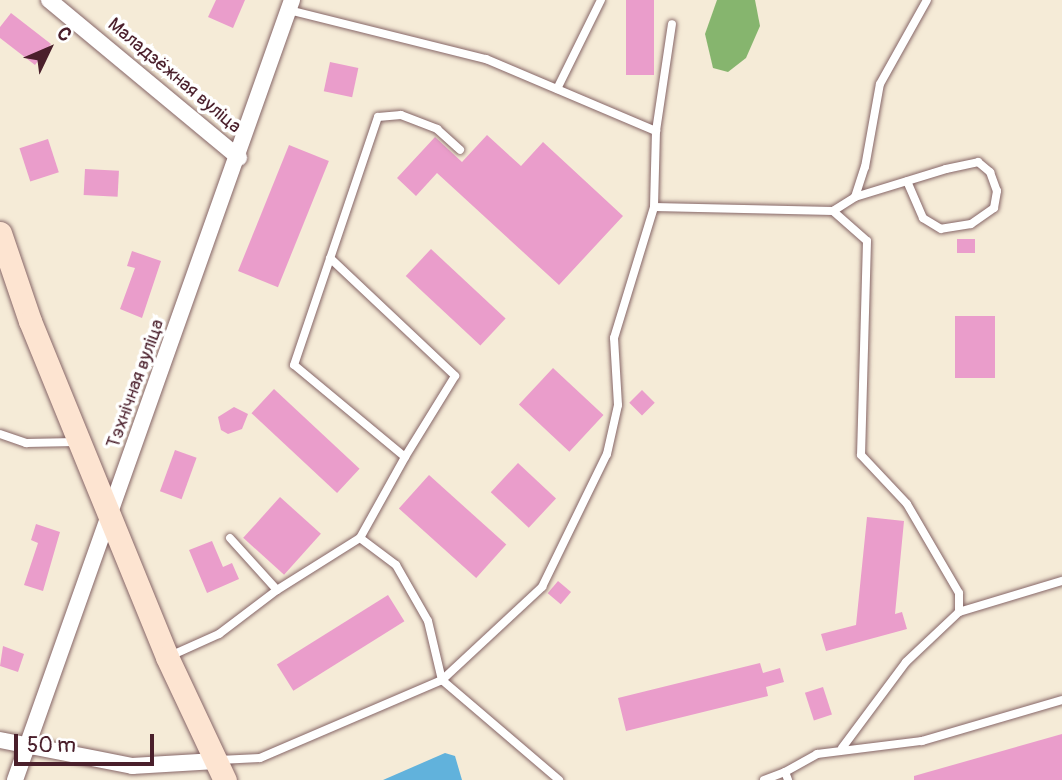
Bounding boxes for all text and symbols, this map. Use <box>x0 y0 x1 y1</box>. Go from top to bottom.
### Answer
north arrow <box>14 14 84 84</box>
street label: Маладзёжная вуліца <box>103 14 245 138</box>
text: С <box>51 22 77 47</box>
street label: Тэхнічная вуліца <box>102 316 170 452</box>
scale bar <box>18 720 158 764</box>
text: 50 m <box>27 732 76 759</box>

